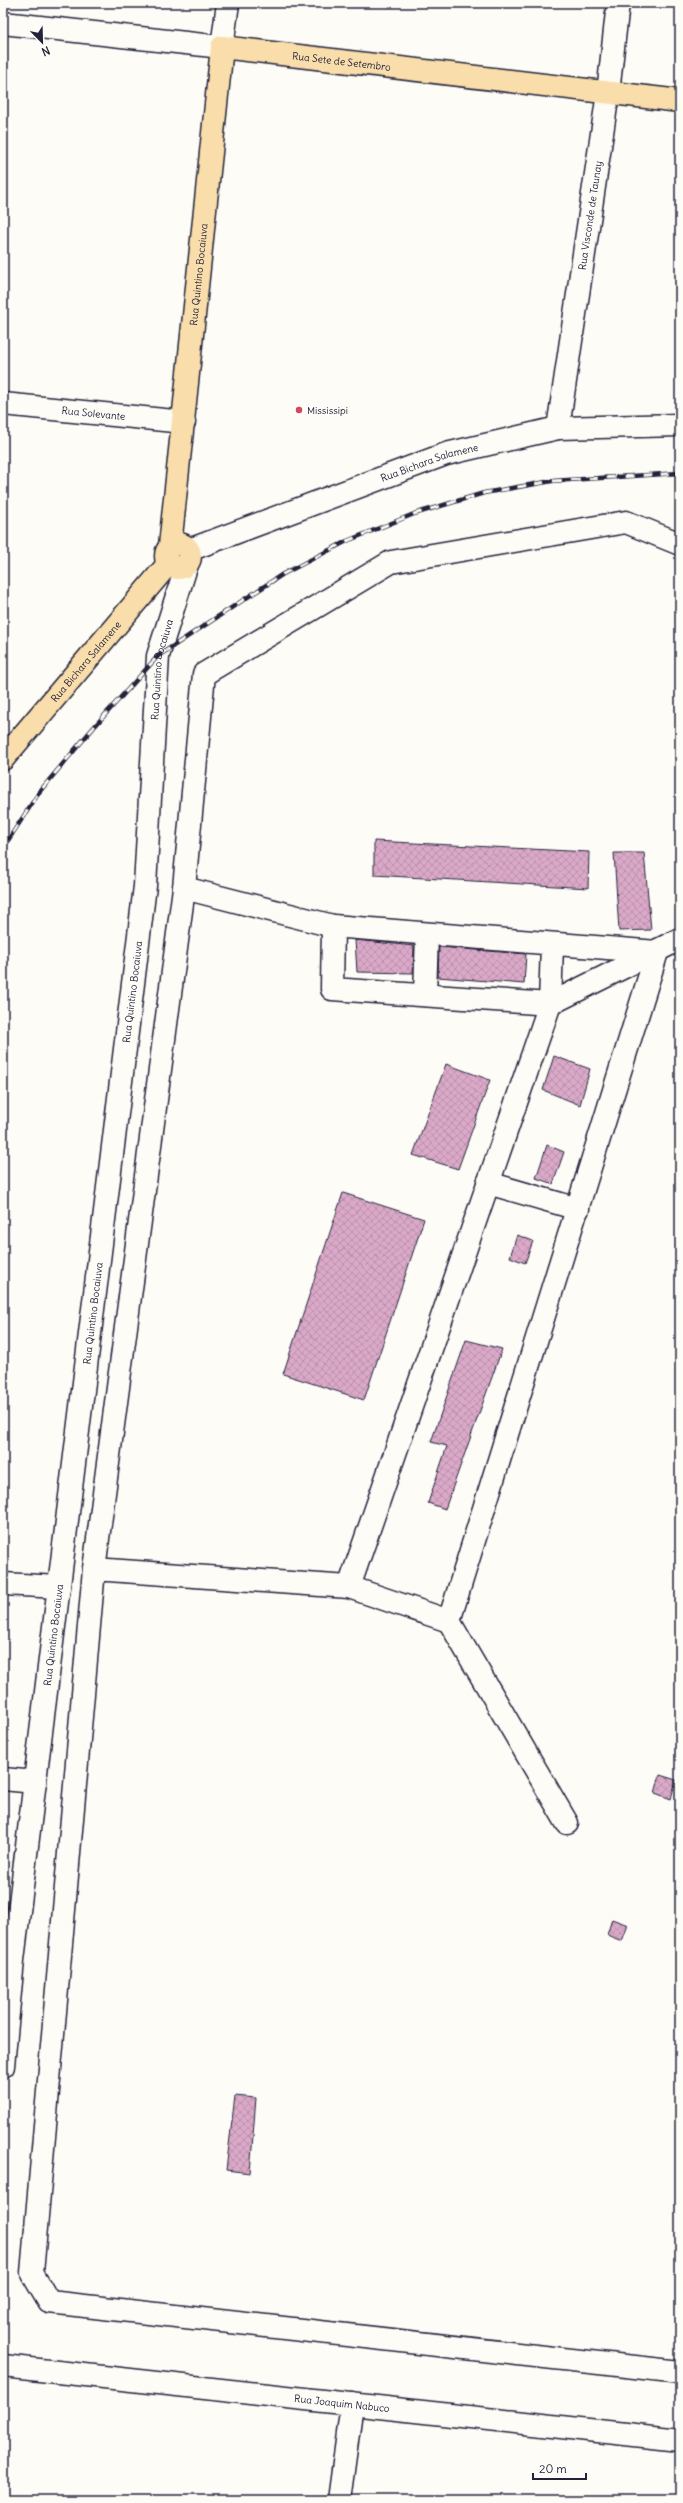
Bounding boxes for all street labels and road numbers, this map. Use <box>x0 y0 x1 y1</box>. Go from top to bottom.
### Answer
street label: Rua Sete de Setembro <box>291 49 392 74</box>
street label: Rua Visconde de Taunay <box>576 160 605 271</box>
street label: Rua Quintino Bocaiuva <box>187 223 211 326</box>
street label: Rua Solevante <box>61 404 126 423</box>
street label: Rua Bichara Salamene <box>379 441 480 485</box>
street label: Rua Quintino Bocaiuva <box>148 617 176 720</box>
street label: Rua Bichara Salamene <box>48 618 124 705</box>
street label: Rua Quintino Bocaiuva <box>120 940 145 1044</box>
street label: Rua Quintino Bocaiuva <box>80 1261 106 1365</box>
street label: Rua Quintino Bocaiuva <box>41 1583 66 1687</box>
street label: Rua Joaquim Nabuco <box>294 2392 391 2415</box>

